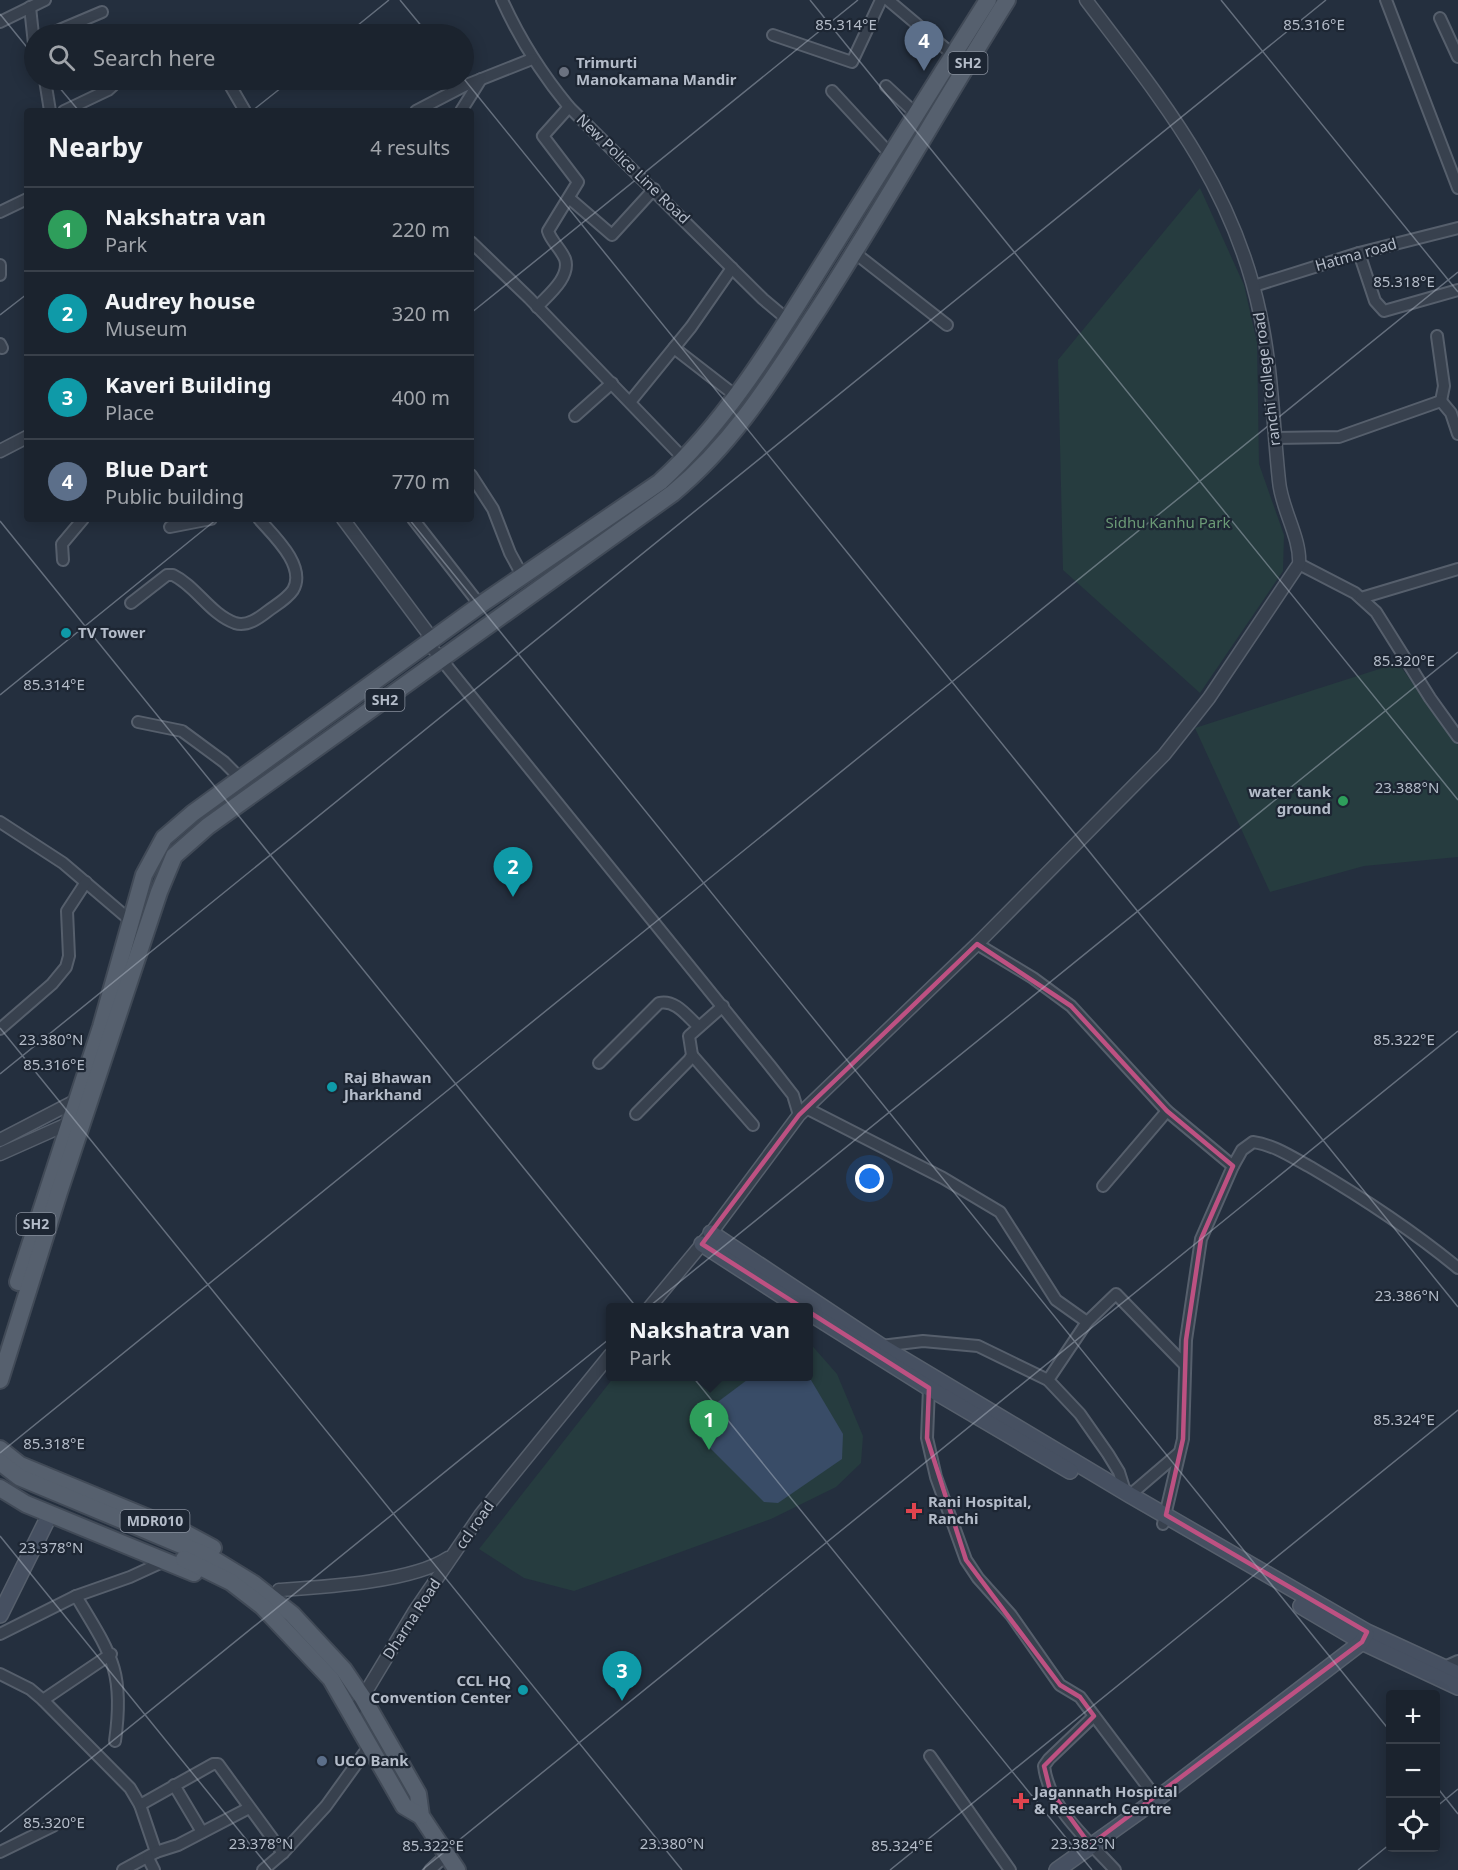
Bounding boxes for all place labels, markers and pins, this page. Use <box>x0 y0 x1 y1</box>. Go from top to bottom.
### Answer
pin: 4 <box>904 22 944 71</box>
place label: Trimurti Manokamana Mandir <box>576 52 737 89</box>
marker: Trimurti Manokamana Mandir <box>557 65 571 79</box>
place label: TV Tower <box>78 622 146 642</box>
marker: TV Tower <box>59 626 73 640</box>
place label: water tank ground <box>1249 781 1332 818</box>
marker: water tank ground <box>1336 794 1350 808</box>
pin: 2 <box>494 848 532 897</box>
place label: Raj Bhawan Jharkhand <box>342 1067 431 1104</box>
marker: Raj Bhawan Jharkhand <box>325 1080 339 1094</box>
pin: 1 <box>690 1400 728 1450</box>
place label: Rani Hospital, Ranchi <box>928 1491 1032 1528</box>
marker: Rani Hospital, Ranchi <box>905 1502 923 1520</box>
pin: 3 <box>602 1652 642 1701</box>
place label: CCL HQ Convention Center <box>370 1670 511 1707</box>
marker: CCL HQ Convention Center <box>516 1683 530 1697</box>
place label: UCO Bank <box>334 1750 409 1770</box>
marker: UCO Bank <box>315 1754 329 1768</box>
place label: Jagannath Hospital & Research Centre <box>1032 1781 1177 1818</box>
marker: Jagannath Hospital & Research Centre <box>1012 1792 1030 1810</box>

